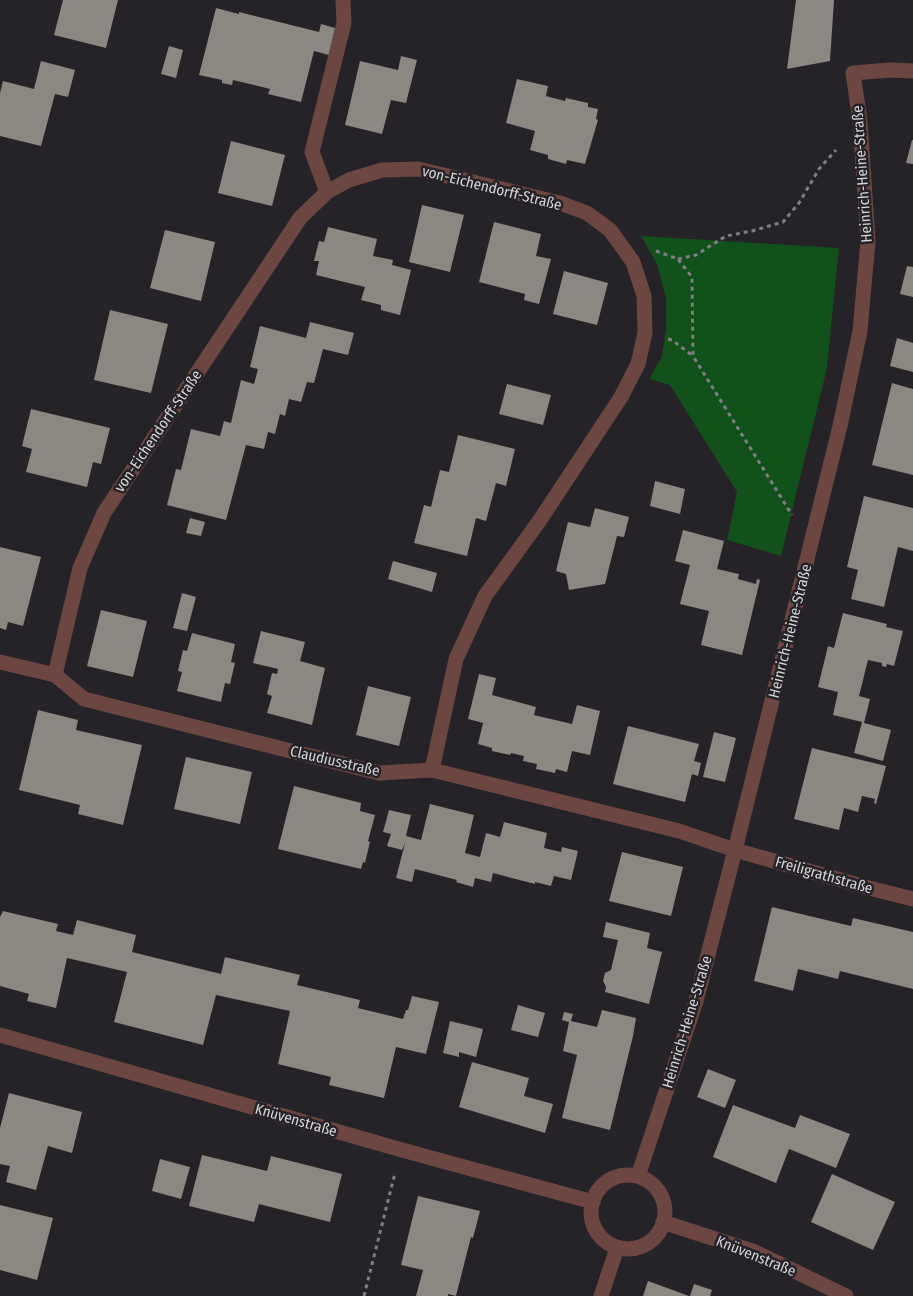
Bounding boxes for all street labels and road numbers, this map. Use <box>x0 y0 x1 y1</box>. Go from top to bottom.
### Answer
street label: Heinrich-Heine-Straße <box>848 105 876 243</box>
street label: von-Eichendorff-Straße <box>420 162 564 214</box>
street label: von-Eichendorff-Straße <box>110 367 206 495</box>
street label: Heinrich-Heine-Straße <box>765 562 815 700</box>
street label: Claudiusstraße <box>288 742 382 780</box>
street label: Freiligrathstraße <box>773 852 875 898</box>
street label: Heinrich-Heine-Straße <box>658 954 716 1090</box>
street label: Knüvenstraße <box>253 1100 339 1140</box>
street label: Knüvenstraße <box>713 1232 799 1280</box>

